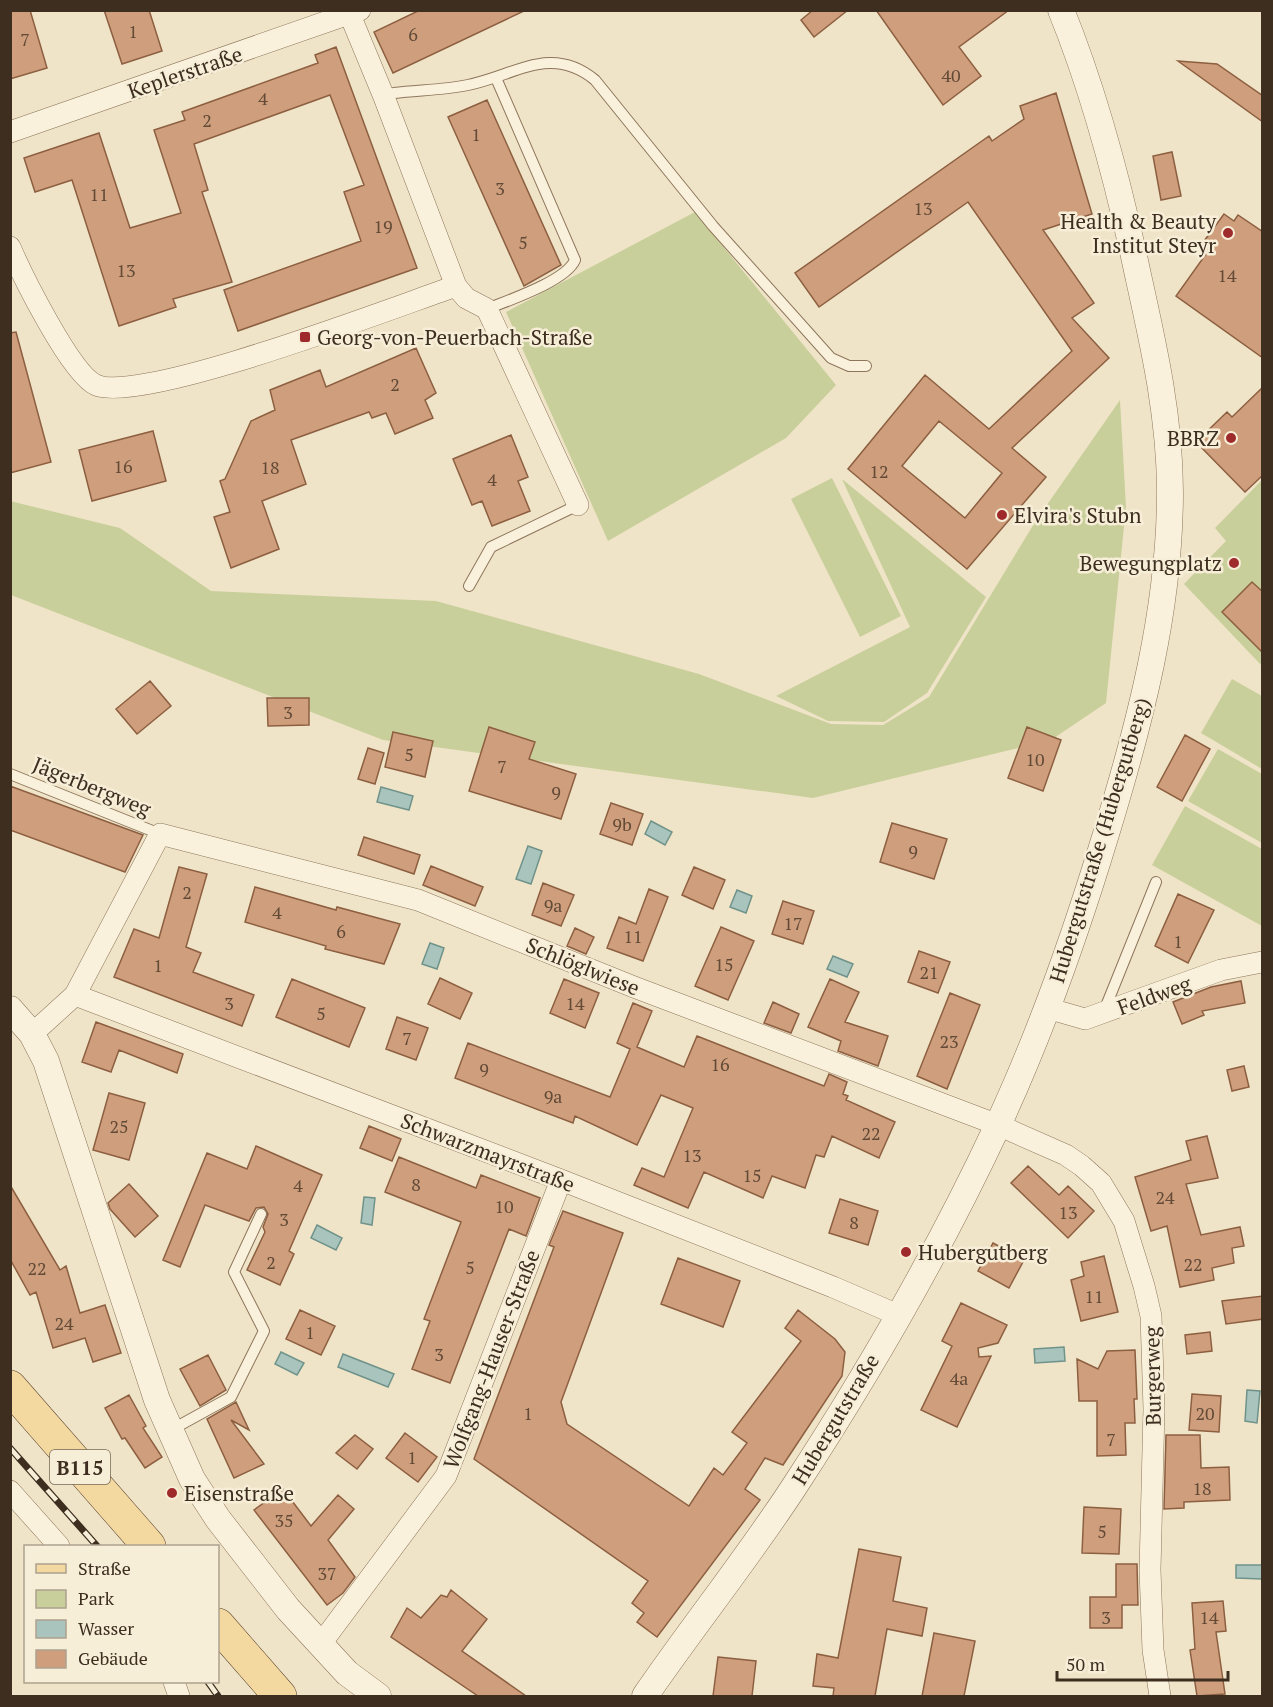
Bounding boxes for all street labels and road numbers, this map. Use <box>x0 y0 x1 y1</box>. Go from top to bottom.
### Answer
street label: Keplerstraße <box>124 39 246 105</box>
street label: Hubergutstraße (Hubergutberg) <box>1042 694 1156 986</box>
street label: Jägerbergweg <box>29 750 156 823</box>
street label: Schlöglwiese <box>522 930 644 1002</box>
street label: Feldweg <box>1113 968 1196 1021</box>
street label: Schwarzmayrstraße <box>397 1106 579 1198</box>
street label: Wolfgang-Hauser-Straße <box>436 1245 546 1473</box>
street label: Burgerweg <box>1137 1325 1167 1426</box>
street label: Hubergutstraße <box>785 1348 885 1490</box>
road number: B115 <box>50 1450 110 1484</box>

